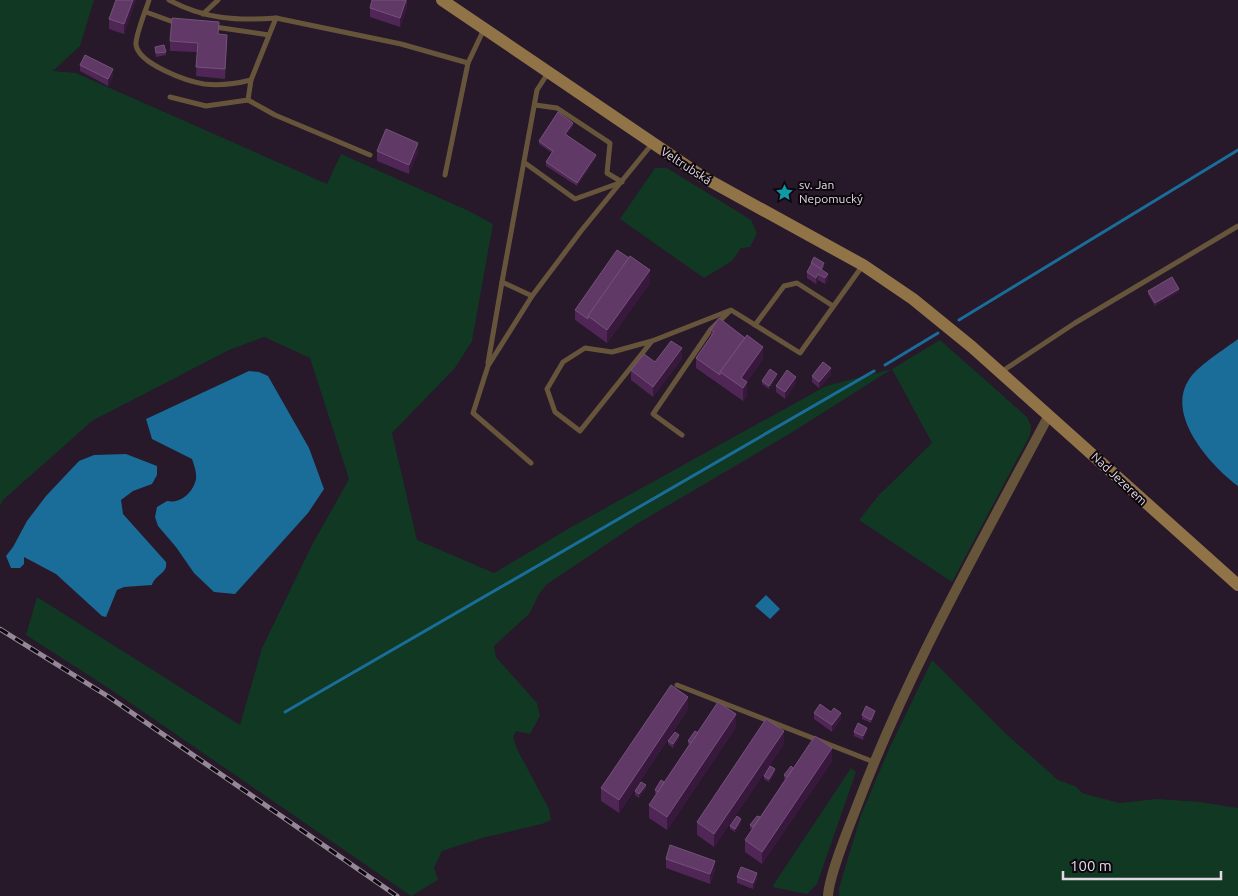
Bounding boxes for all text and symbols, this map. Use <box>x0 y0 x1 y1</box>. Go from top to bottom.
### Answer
street label: Veltrubská <box>659 144 714 187</box>
place label: sv. Jan Nepomucký <box>799 178 863 205</box>
place icon: sv. Jan Nepomucký <box>775 182 795 202</box>
street label: Nad Jezerem <box>1089 450 1150 507</box>
scale bar <box>1063 848 1220 880</box>
text: 100 m <box>1070 857 1112 874</box>

